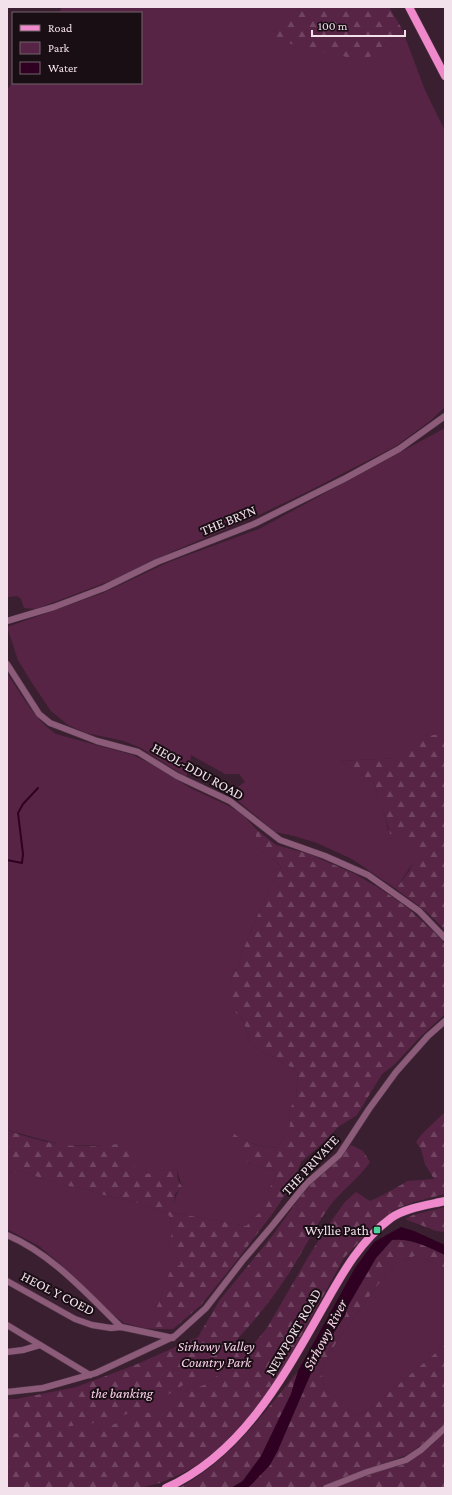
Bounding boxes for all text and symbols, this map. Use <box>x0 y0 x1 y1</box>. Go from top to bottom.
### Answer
legend <box>12 12 142 84</box>
scale bar <box>312 12 405 38</box>
text: 100 m <box>318 19 348 33</box>
text: Road <box>48 21 73 35</box>
text: Park <box>48 41 70 55</box>
text: Water <box>48 61 78 75</box>
street label: THE BRYN <box>198 502 258 538</box>
street label: HEOL-DDU ROAD <box>149 739 247 803</box>
street label: THE PRIVATE <box>278 1131 342 1198</box>
place label: Wyllie Path <box>305 1222 369 1238</box>
marker: Wyllie Path <box>372 1225 382 1235</box>
street label: HEOL Y COED <box>19 1268 97 1318</box>
street label: NEWPORT ROAD <box>262 1286 324 1378</box>
water label: Sirhowy River <box>300 1296 352 1374</box>
park label: Sirhowy Valley Country Park <box>177 1338 255 1370</box>
park label: the banking <box>91 1385 154 1401</box>

